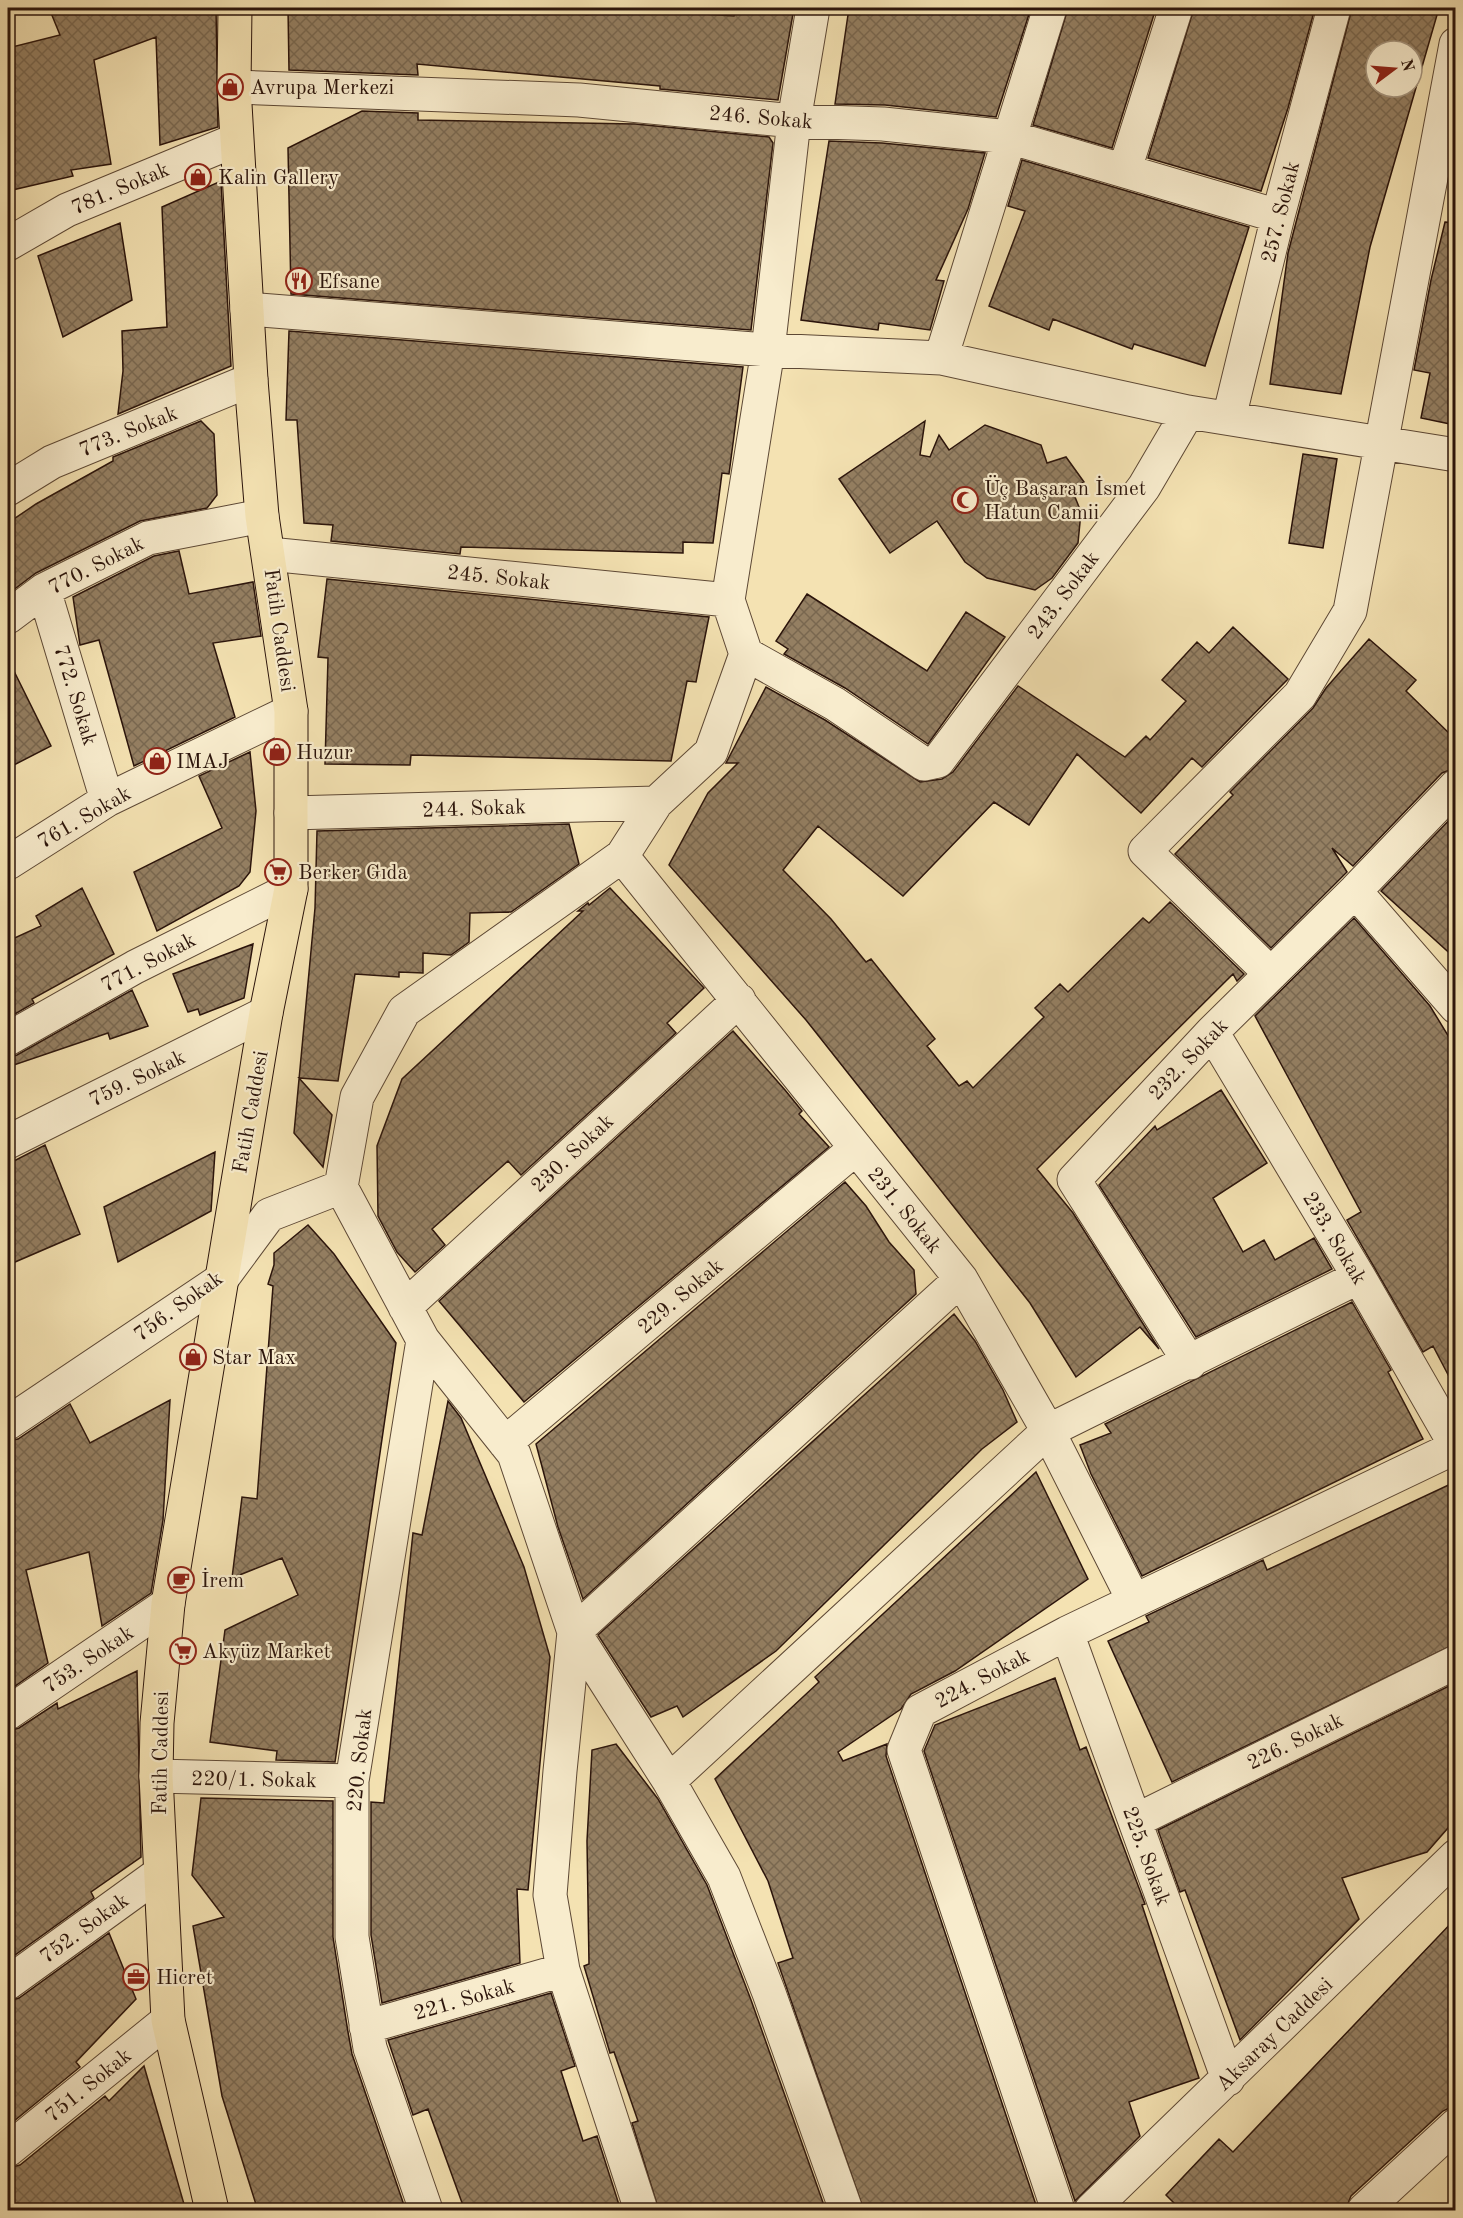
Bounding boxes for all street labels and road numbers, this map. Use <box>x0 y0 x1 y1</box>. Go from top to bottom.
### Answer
street label: 246. Sokak <box>708 104 814 133</box>
street label: 781. Sokak <box>69 159 173 219</box>
street label: 257. Sokak <box>1259 159 1304 265</box>
street label: 773. Sokak <box>76 403 181 462</box>
street label: 770. Sokak <box>46 533 148 599</box>
street label: 243. Sokak <box>1025 548 1104 644</box>
street label: 245. Sokak <box>446 563 552 594</box>
street label: Fatih Caddesi <box>259 567 298 693</box>
street label: 772. Sokak <box>49 643 100 748</box>
street label: 761. Sokak <box>34 783 135 853</box>
street label: 244. Sokak <box>422 797 526 822</box>
street label: 771. Sokak <box>98 930 200 997</box>
street label: 232. Sokak <box>1145 1015 1233 1105</box>
street label: 759. Sokak <box>86 1047 189 1112</box>
street label: Fatih Caddesi <box>230 1049 273 1175</box>
street label: 230. Sokak <box>528 1111 618 1197</box>
street label: 231. Sokak <box>863 1164 945 1258</box>
street label: 233. Sokak <box>1298 1189 1370 1289</box>
street label: 229. Sokak <box>634 1256 728 1339</box>
street label: 756. Sokak <box>131 1268 227 1346</box>
street label: 753. Sokak <box>40 1622 138 1698</box>
street label: 224. Sokak <box>932 1646 1034 1713</box>
street label: Fatih Caddesi <box>150 1691 173 1815</box>
street label: 220. Sokak <box>345 1707 376 1813</box>
street label: 226. Sokak <box>1244 1710 1347 1775</box>
street label: 220/1. Sokak <box>191 1769 317 1792</box>
street label: 225. Sokak <box>1118 1804 1173 1909</box>
street label: 752. Sokak <box>37 1890 133 1968</box>
street label: Aksaray Caddesi <box>1213 1974 1337 2096</box>
street label: 221. Sokak <box>412 1976 517 2025</box>
street label: 751. Sokak <box>42 2045 136 2127</box>

